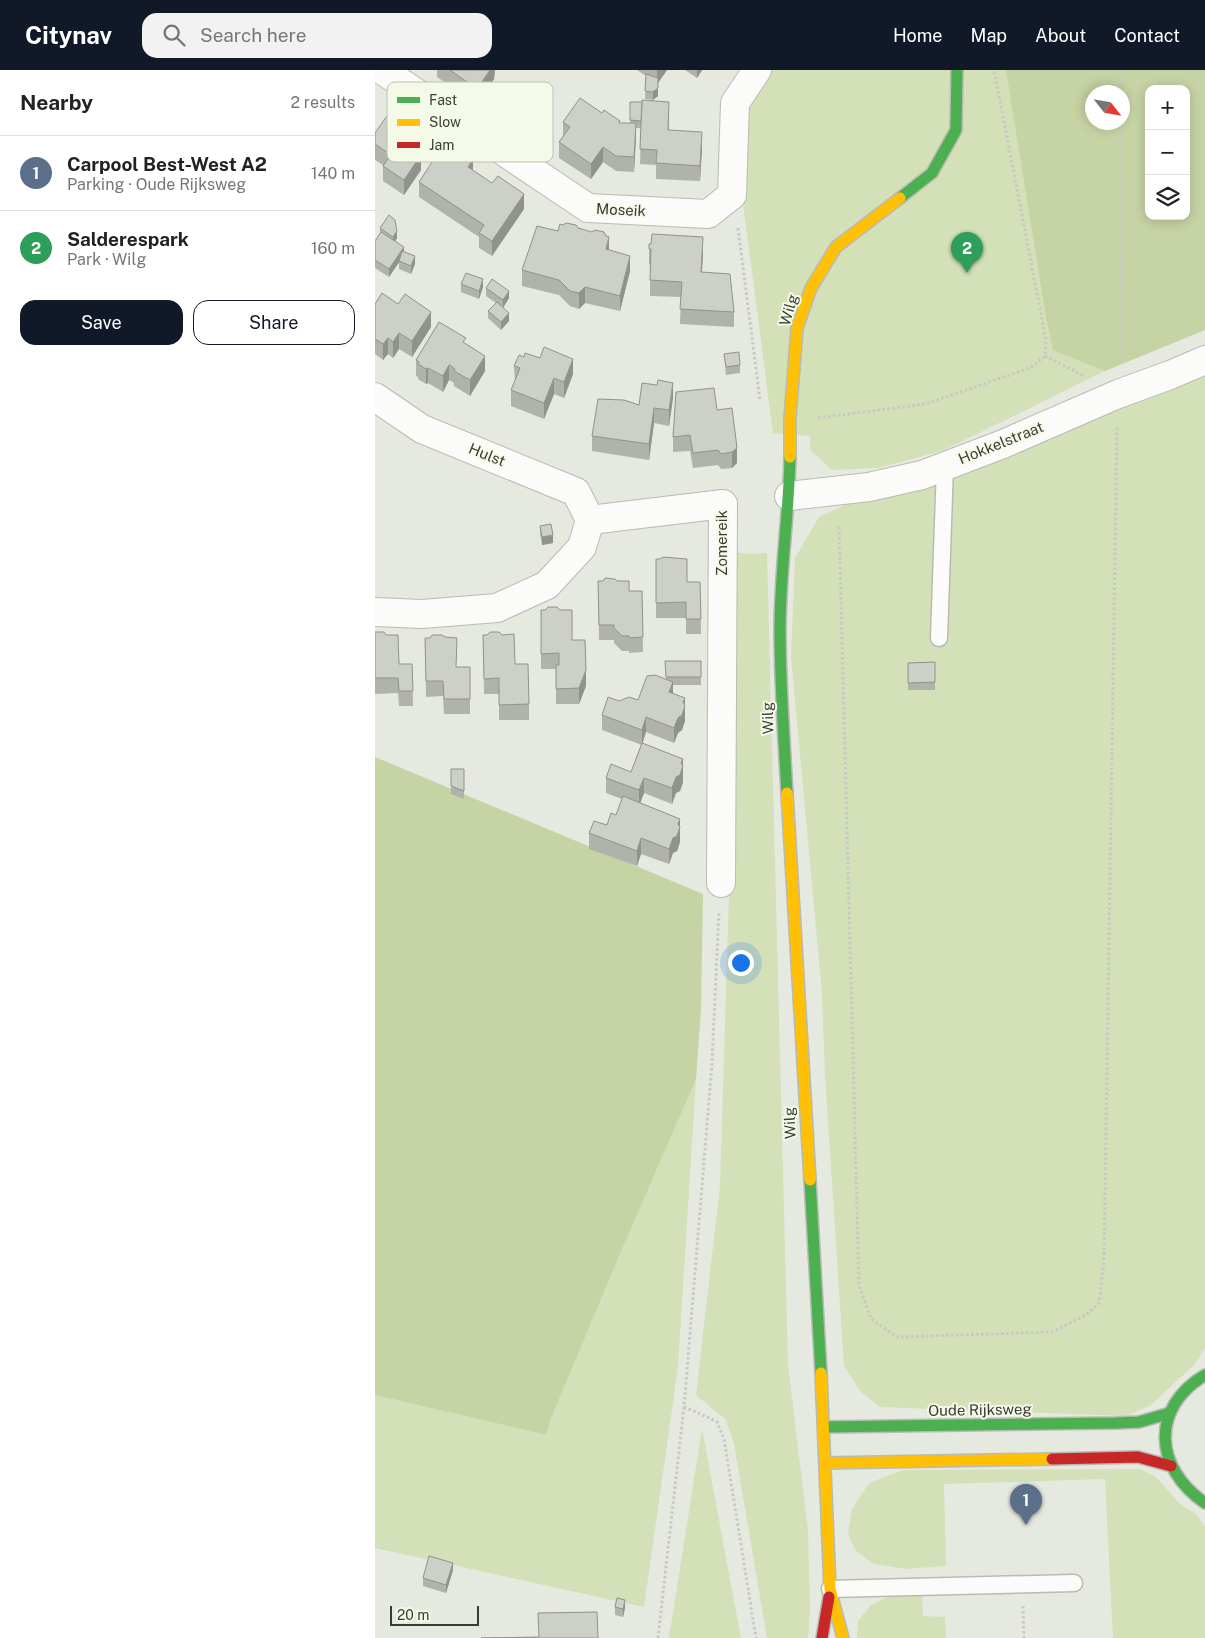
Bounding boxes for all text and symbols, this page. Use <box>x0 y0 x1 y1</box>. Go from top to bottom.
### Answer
search box <box>142 13 492 58</box>
text: Citynav <box>25 21 112 49</box>
icon: search <box>160 21 188 49</box>
text: Search here <box>200 24 307 46</box>
text: Home <box>893 25 943 46</box>
text: Map <box>971 25 1007 46</box>
text: About <box>1035 25 1086 46</box>
text: Contact <box>1114 25 1180 46</box>
legend <box>387 82 553 162</box>
north arrow <box>1085 85 1130 130</box>
map controls <box>1145 85 1190 220</box>
button: + <box>1145 85 1190 130</box>
text: Nearby <box>20 90 93 115</box>
text: Fast <box>429 92 457 108</box>
text: 2 results <box>290 93 355 112</box>
text: Slow <box>429 114 461 130</box>
button: − <box>1145 130 1190 175</box>
text: Jam <box>429 137 454 153</box>
text: Carpool Best-West A2 <box>67 153 267 175</box>
text: 1 <box>33 164 39 183</box>
text: 140 m <box>311 164 355 183</box>
text: Parking · Oude Rijksweg <box>67 175 246 194</box>
button: layers <box>1145 175 1190 220</box>
street label: Moseik <box>596 200 646 219</box>
text: Salderespark <box>67 228 189 250</box>
pin: 2 <box>951 232 983 273</box>
text: 2 <box>31 239 41 258</box>
text: 160 m <box>311 239 355 258</box>
text: Park · Wilg <box>67 250 146 269</box>
street label: Wilg <box>776 292 801 328</box>
button: Save <box>20 300 183 345</box>
button: Share <box>193 300 355 345</box>
street label: Hokkelstraat <box>956 418 1046 467</box>
street label: Hulst <box>466 440 508 470</box>
street label: Zomereik <box>713 510 730 576</box>
street label: Wilg <box>758 702 777 734</box>
your location <box>728 950 754 976</box>
street label: Wilg <box>780 1107 799 1140</box>
street label: Oude Rijksweg <box>928 1400 1032 1419</box>
pin: 1 <box>1010 1484 1042 1525</box>
scale bar <box>390 1603 479 1626</box>
text: 20 m <box>397 1607 429 1623</box>

